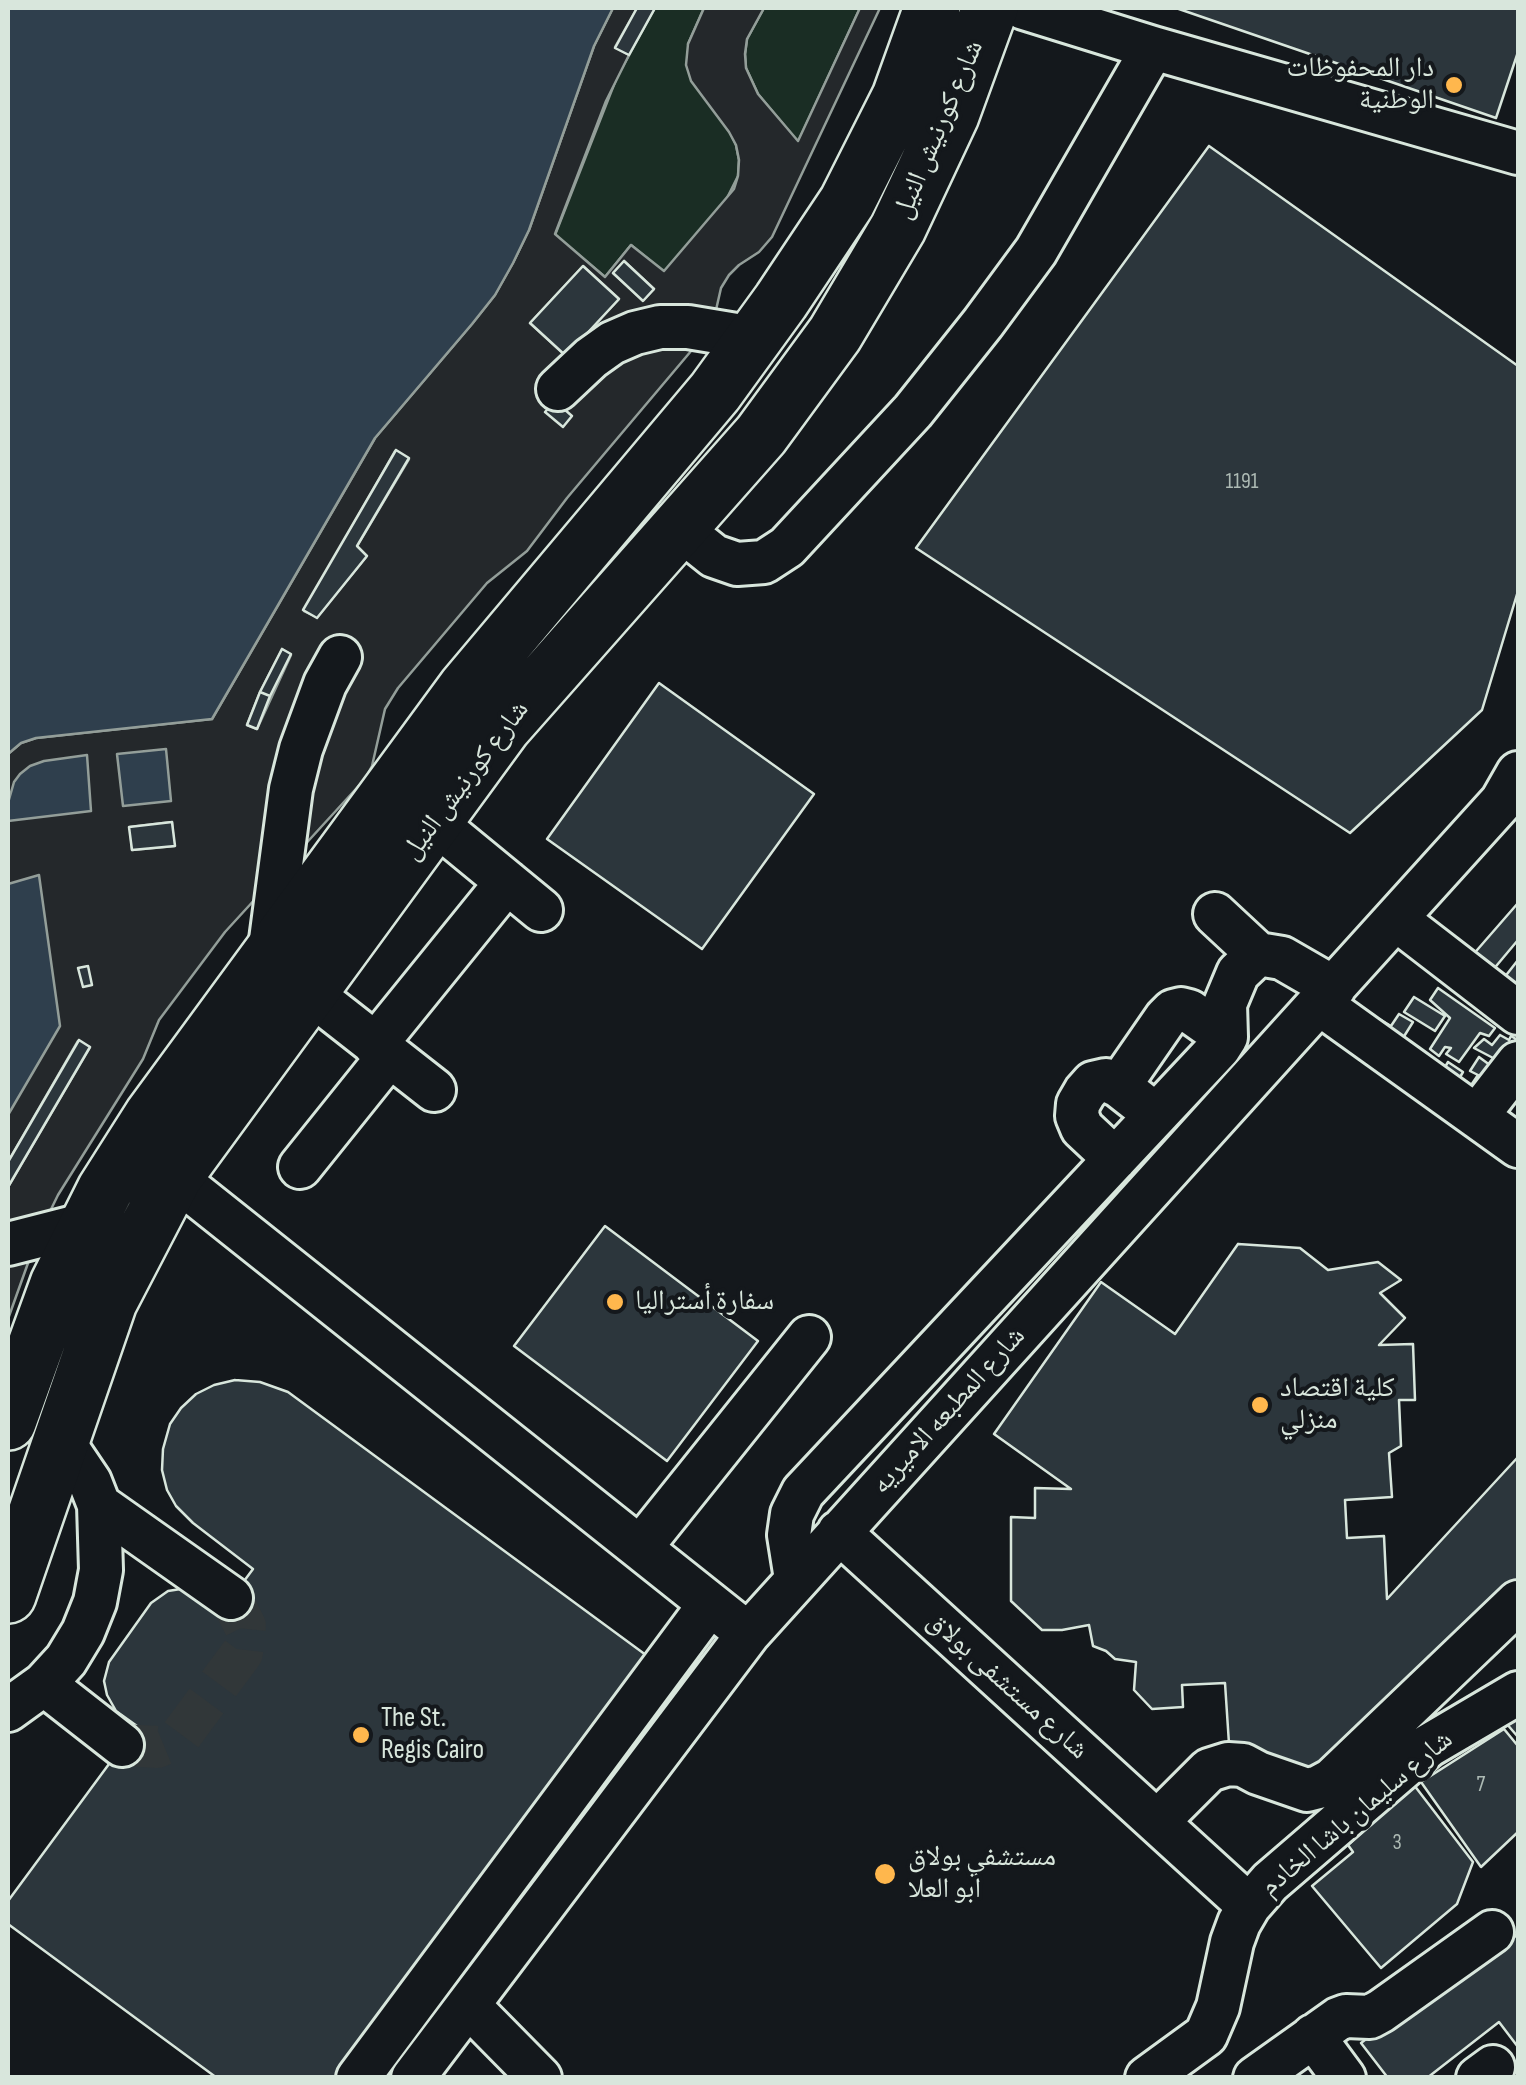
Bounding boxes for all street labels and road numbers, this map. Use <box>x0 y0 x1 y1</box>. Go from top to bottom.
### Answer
street label: شارع كورنيش النيل <box>886 35 992 225</box>
street label: شارع كورنيش النيل <box>395 694 537 868</box>
street label: شارع المطبعه الاميريه <box>865 1320 1033 1502</box>
street label: شارع مستشفى بولاق <box>919 1605 1095 1767</box>
street label: شارع سليمان باشا الخادم <box>1254 1724 1460 1904</box>

